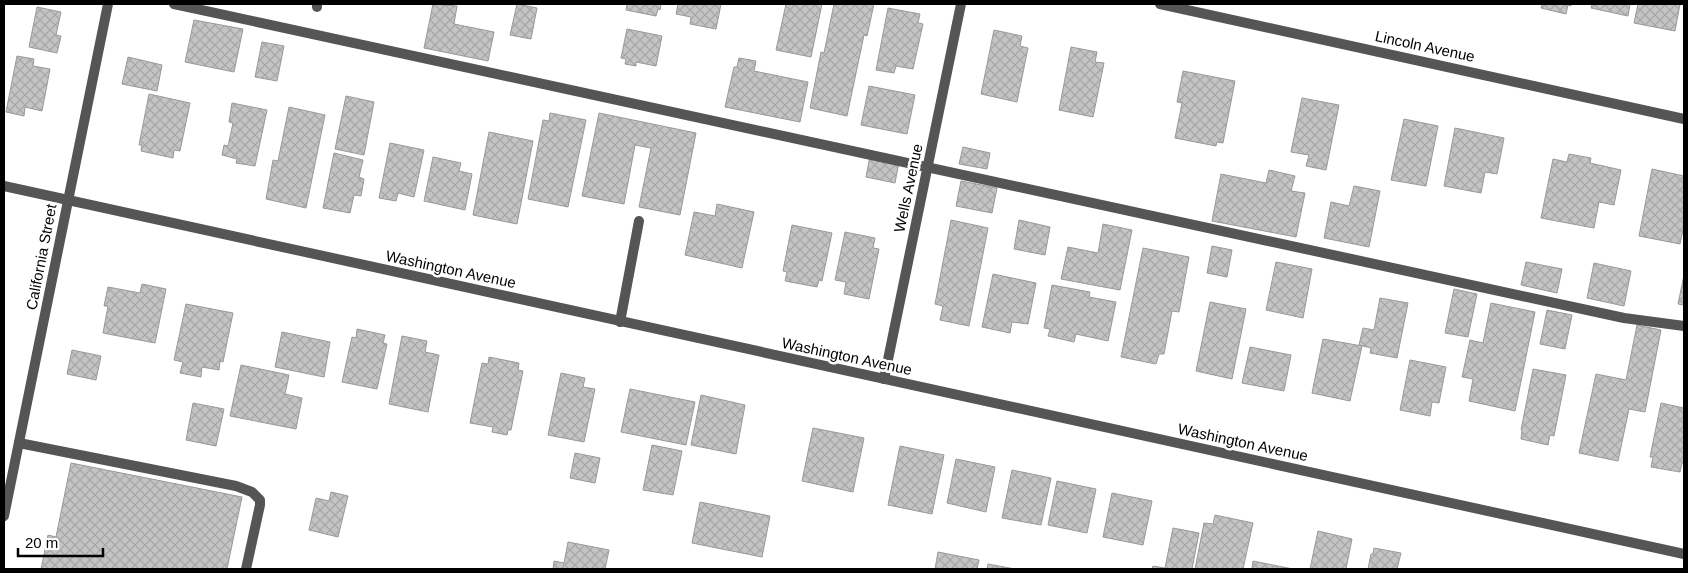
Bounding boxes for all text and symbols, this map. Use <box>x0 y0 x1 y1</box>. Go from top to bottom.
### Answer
street label: Lincoln Avenue <box>1374 27 1476 65</box>
street label: Wells Avenue <box>890 142 926 234</box>
street label: California Street <box>22 202 60 311</box>
street label: Washington Avenue <box>384 247 518 291</box>
street label: Washington Avenue <box>780 334 914 378</box>
street label: Washington Avenue <box>1176 420 1310 464</box>
scale bar <box>18 526 102 558</box>
text: 20 m <box>25 534 58 551</box>

